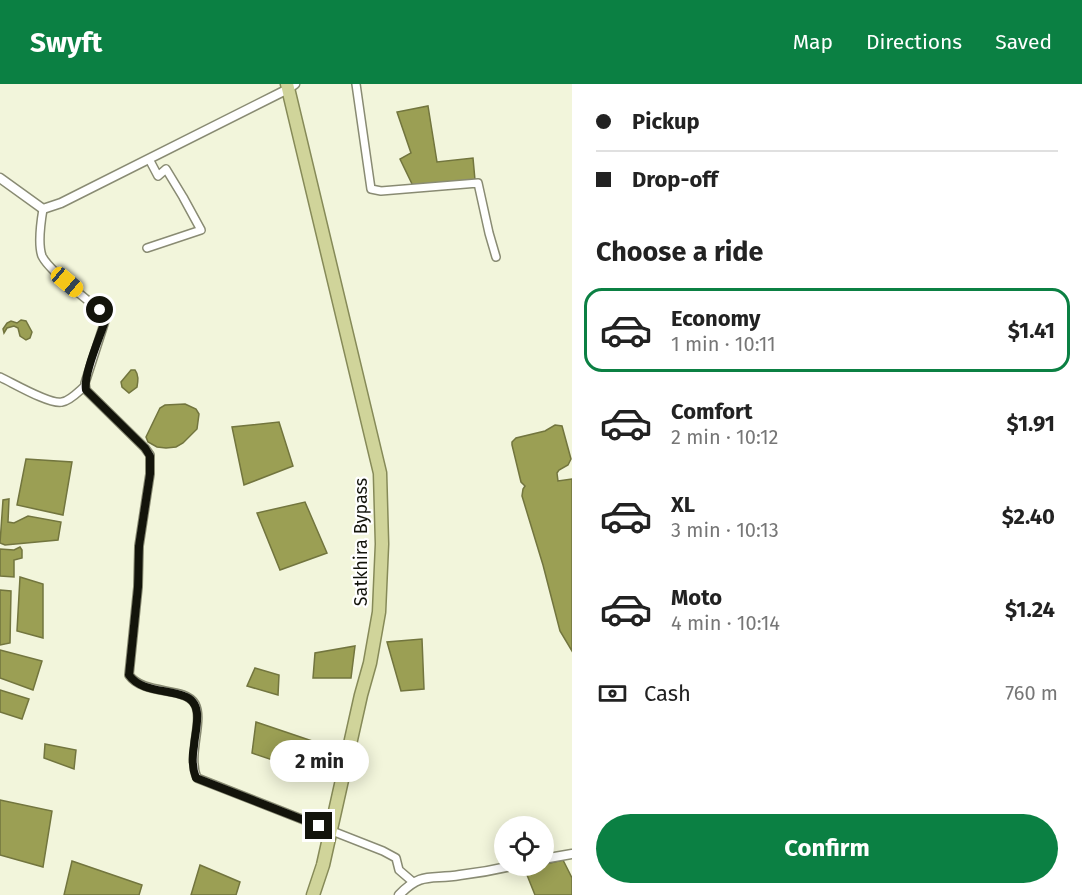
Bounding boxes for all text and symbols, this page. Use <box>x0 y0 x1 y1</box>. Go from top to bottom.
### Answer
text: Swyft <box>30 26 102 59</box>
text: Map <box>793 29 833 55</box>
text: Directions <box>866 29 962 55</box>
text: Saved <box>995 29 1052 55</box>
text: Pickup <box>632 108 700 135</box>
text: Drop-off <box>632 166 718 193</box>
text: Choose a ride <box>596 236 763 268</box>
car <box>47 264 87 300</box>
route start <box>86 296 113 323</box>
icon: car <box>599 303 653 357</box>
text: Economy <box>671 305 760 332</box>
text: $1.41 <box>1008 317 1055 344</box>
text: 1 min · 10:11 <box>671 332 776 356</box>
icon: car <box>599 396 653 450</box>
text: Comfort <box>671 398 752 425</box>
text: $1.91 <box>1007 410 1055 437</box>
text: 2 min · 10:12 <box>671 425 778 449</box>
street label: Satkhira Bypass <box>350 478 372 606</box>
icon: car <box>599 489 653 543</box>
text: XL <box>671 491 695 518</box>
text: $2.40 <box>1002 503 1055 530</box>
text: 3 min · 10:13 <box>671 518 779 542</box>
icon: car <box>599 582 653 636</box>
text: Moto <box>671 584 722 611</box>
text: $1.24 <box>1005 596 1055 623</box>
text: 4 min · 10:14 <box>671 611 780 635</box>
icon: cash <box>596 677 629 710</box>
text: Cash <box>644 680 691 707</box>
text: 760 m <box>1005 681 1058 705</box>
callout: 2 min <box>270 739 368 781</box>
text: 2 min <box>295 749 344 773</box>
route end <box>305 812 332 839</box>
button: Confirm <box>596 814 1058 883</box>
map controls <box>494 816 554 876</box>
button: locate <box>494 816 554 876</box>

